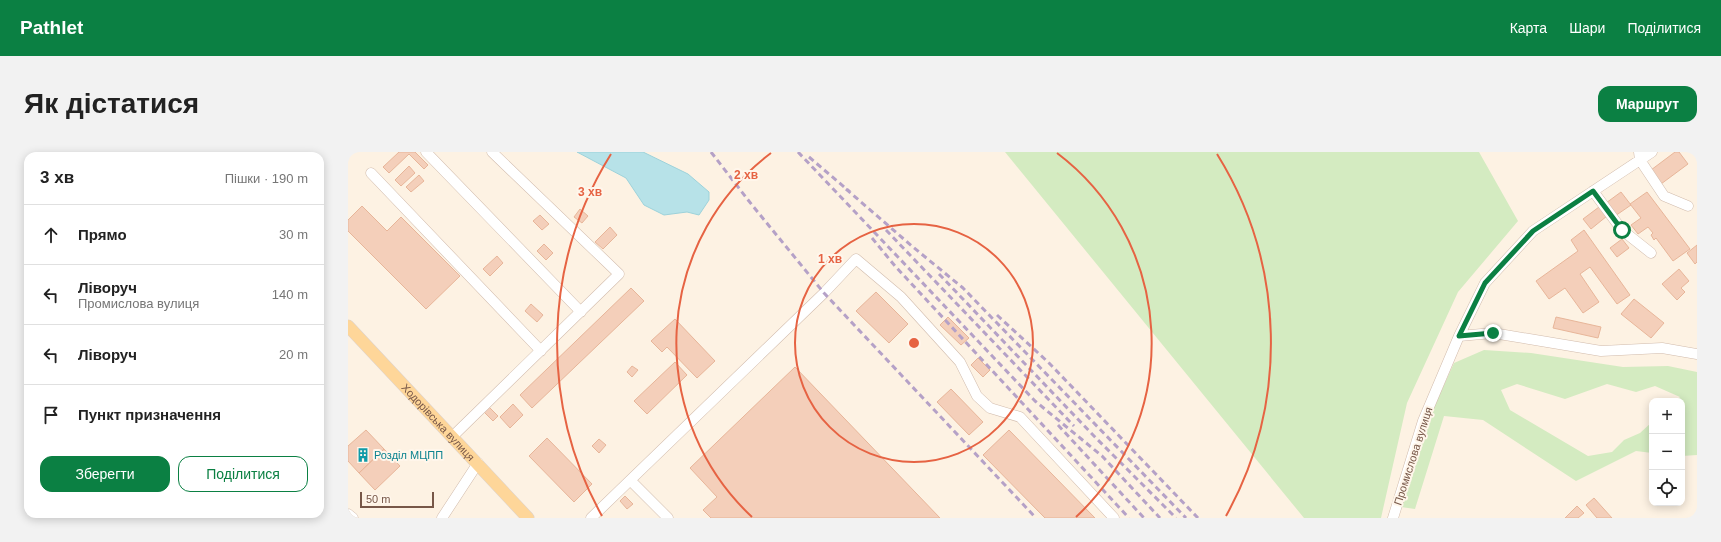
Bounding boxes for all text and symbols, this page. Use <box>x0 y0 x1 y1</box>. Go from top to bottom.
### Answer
text: Pathlet <box>20 17 83 38</box>
text: Карта <box>1510 20 1547 36</box>
text: Шари <box>1569 20 1605 36</box>
text: Поділитися <box>1627 20 1701 36</box>
button: Маршрут <box>1598 86 1697 122</box>
text: Як дістатися <box>24 88 199 119</box>
text: 3 хв <box>40 168 74 187</box>
text: 2 хв <box>734 168 758 182</box>
text: Пішки · 190 m <box>225 171 308 186</box>
text: 3 хв <box>578 185 602 199</box>
route start <box>1613 221 1631 239</box>
icon: ahead <box>40 224 62 246</box>
text: Прямо <box>78 226 127 243</box>
text: 30 m <box>279 227 308 242</box>
text: 1 хв <box>818 252 842 266</box>
text: Ліворуч <box>78 279 137 296</box>
icon: left <box>40 284 62 306</box>
text: 140 m <box>272 287 308 302</box>
text: Промислова вулиця <box>78 296 199 311</box>
route end <box>1484 324 1502 342</box>
centre of rings <box>907 336 921 350</box>
icon: left <box>40 344 62 366</box>
text: Ліворуч <box>78 346 137 363</box>
text: 20 m <box>279 347 308 362</box>
street label: Ходорівська вулиця <box>399 381 477 463</box>
map controls <box>1649 398 1685 506</box>
button: + <box>1649 398 1685 434</box>
icon: arrive <box>40 404 62 426</box>
street label: Промислова вулиця <box>1391 405 1435 507</box>
text: Пункт призначення <box>78 406 221 423</box>
button: − <box>1649 434 1685 470</box>
building icon: Розділ МЦПП <box>355 447 371 463</box>
place label: Розділ МЦПП <box>374 449 443 461</box>
button: Зберегти <box>40 456 170 492</box>
button: Поділитися <box>178 456 308 492</box>
button: locate <box>1649 470 1685 506</box>
scale bar <box>360 490 434 509</box>
text: 50 m <box>366 493 390 505</box>

